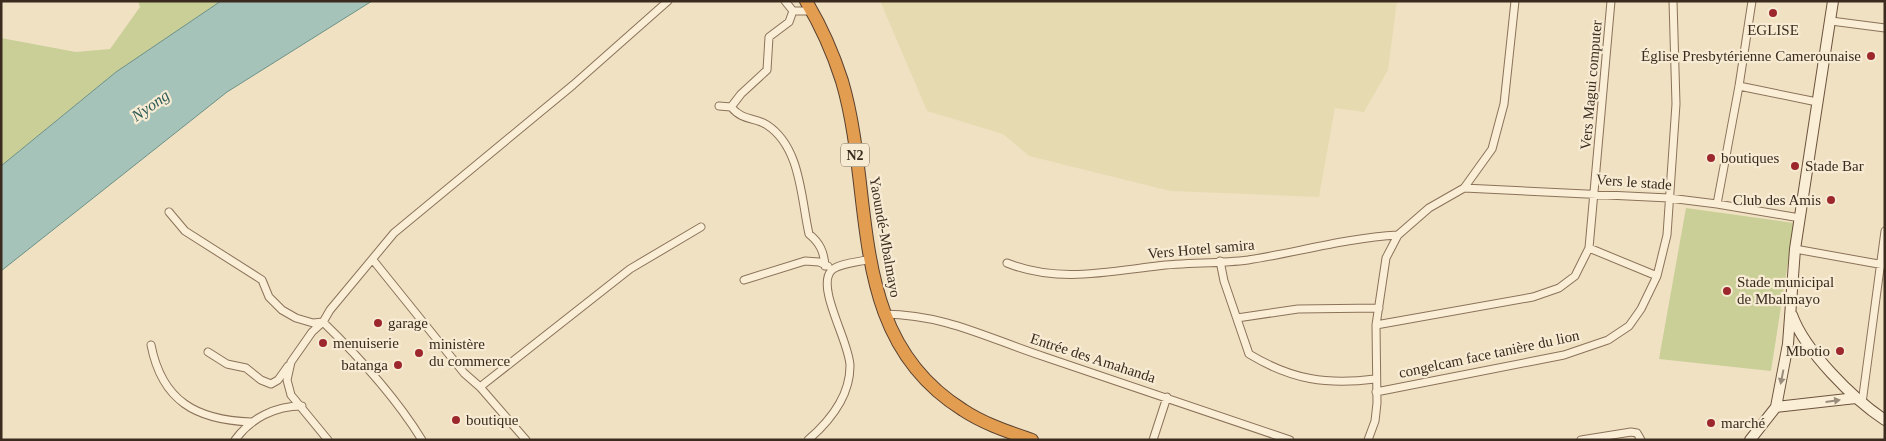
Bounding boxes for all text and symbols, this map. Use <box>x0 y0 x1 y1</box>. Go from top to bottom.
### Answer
marker: EGLISE <box>1767 7 1779 19</box>
street label: Vers Magui computer <box>1577 20 1605 150</box>
place label: EGLISE <box>1747 22 1799 38</box>
place label: Église Presbytérienne Camerounaise <box>1641 48 1861 64</box>
marker: Église Presbytérienne Camerounaise <box>1865 50 1877 62</box>
water label: Nyong <box>127 86 173 126</box>
road number: N2 <box>841 144 869 166</box>
place label: boutiques <box>1721 150 1779 166</box>
marker: boutiques <box>1705 152 1717 164</box>
place label: Stade Bar <box>1805 158 1864 174</box>
marker: Stade Bar <box>1789 160 1801 172</box>
street label: Vers le stade <box>1596 171 1673 193</box>
street label: Yaoundé-Mbalmayo <box>866 175 904 299</box>
place label: Club des Amis <box>1733 192 1821 208</box>
marker: Club des Amis <box>1825 194 1837 206</box>
street label: Vers Hotel samira <box>1147 236 1256 262</box>
place label: Stade municipal de Mbalmayo <box>1737 274 1834 307</box>
marker: Stade municipal de Mbalmayo <box>1721 285 1733 297</box>
place label: garage <box>388 315 428 331</box>
marker: garage <box>372 317 384 329</box>
street label: congelcam face tanière du lion <box>1397 327 1581 381</box>
street label: Entrée des Amahanda <box>1028 330 1158 386</box>
place label: menuiserie <box>333 335 399 351</box>
place label: ministère du commerce <box>429 336 511 369</box>
marker: menuiserie <box>317 337 329 349</box>
place label: Mbotio <box>1786 343 1830 359</box>
marker: Mbotio <box>1834 345 1846 357</box>
marker: ministère du commerce <box>413 347 425 359</box>
place label: batanga <box>341 357 388 373</box>
marker: batanga <box>392 359 404 371</box>
one-way arrow <box>1777 370 1785 386</box>
one-way arrow <box>1826 397 1842 405</box>
place label: boutique <box>466 412 519 428</box>
marker: boutique <box>450 414 462 426</box>
place label: marché <box>1721 415 1765 431</box>
marker: marché <box>1705 417 1717 429</box>

